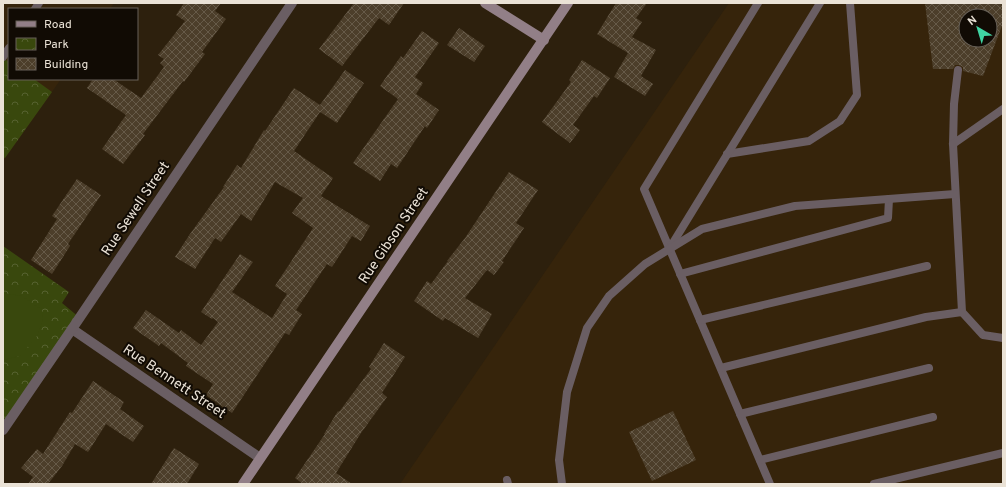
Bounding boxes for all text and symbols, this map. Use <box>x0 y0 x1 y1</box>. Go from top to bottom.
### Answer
legend <box>8 8 138 80</box>
north arrow <box>958 8 998 48</box>
text: N <box>965 13 980 29</box>
text: Road <box>44 17 72 33</box>
text: Park <box>44 37 69 53</box>
text: Building <box>44 57 88 73</box>
street label: Rue Sewell Street <box>98 159 174 259</box>
street label: Rue Gibson Street <box>355 185 433 287</box>
street label: Rue Bennett Street <box>119 341 229 423</box>

